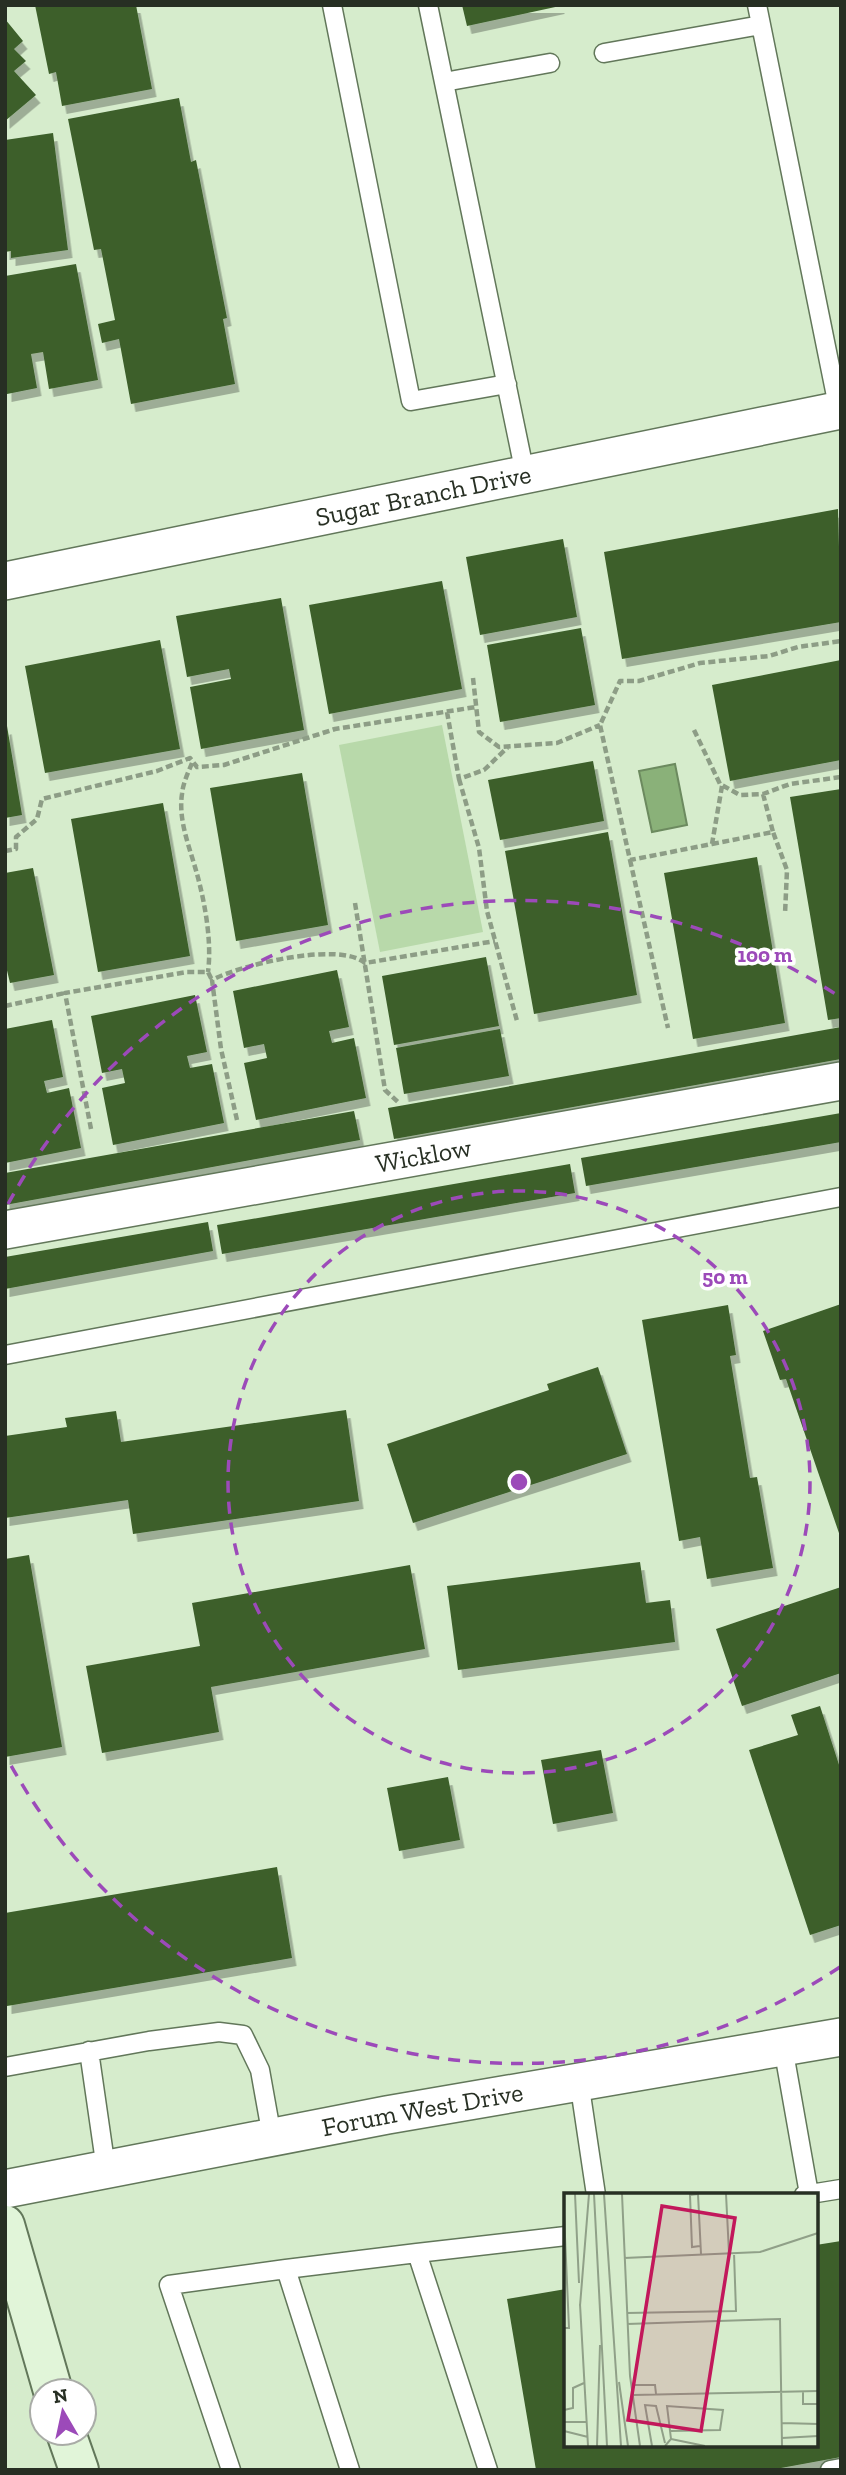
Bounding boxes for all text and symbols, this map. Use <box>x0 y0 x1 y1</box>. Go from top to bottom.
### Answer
street label: Sugar Branch Drive <box>313 458 534 533</box>
text: 100 m <box>738 942 793 967</box>
street label: Wicklow <box>373 1131 474 1180</box>
text: 50 m <box>702 1264 748 1289</box>
centre of rings <box>507 1470 531 1494</box>
street label: Forum West Drive <box>319 2076 526 2143</box>
inset map <box>564 2193 818 2447</box>
north arrow <box>28 2377 98 2447</box>
text: N <box>51 2383 69 2408</box>

